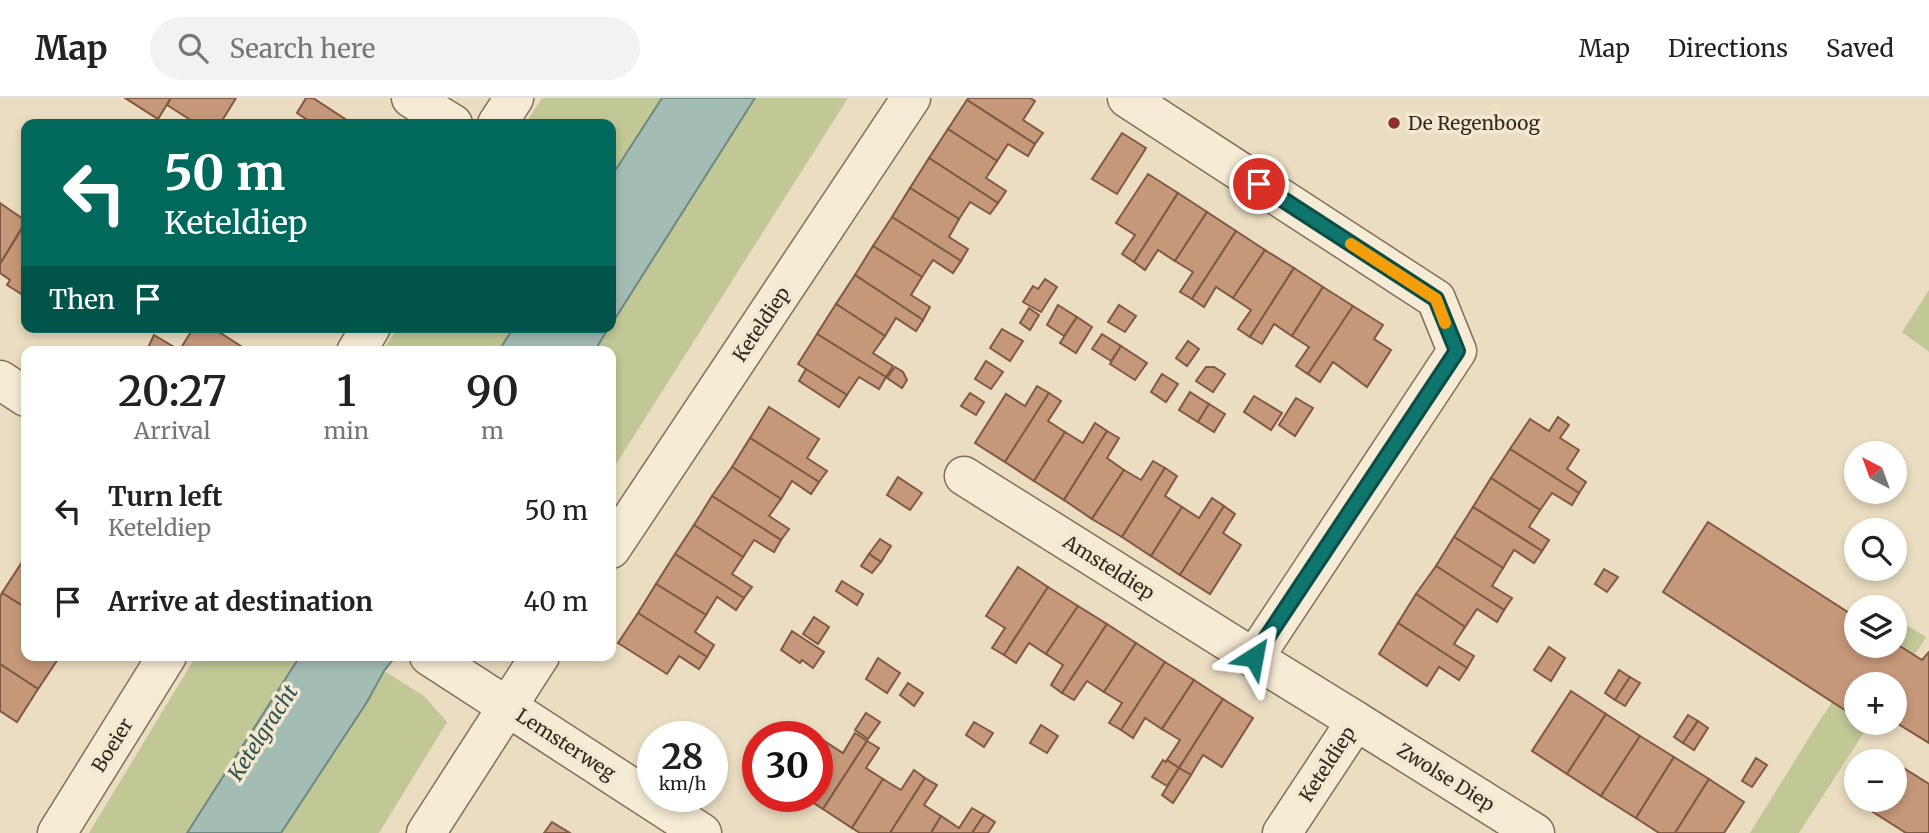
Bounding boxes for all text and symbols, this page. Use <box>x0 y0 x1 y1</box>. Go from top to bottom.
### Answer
search box <box>150 17 640 80</box>
text: Map <box>35 28 108 69</box>
icon: search <box>174 29 212 67</box>
text: Search here <box>230 32 375 65</box>
text: Map <box>1579 33 1630 64</box>
text: Directions <box>1668 33 1788 64</box>
text: Saved <box>1826 33 1894 64</box>
place label: De Regenboog <box>1408 111 1540 135</box>
marker: De Regenboog <box>1386 115 1402 131</box>
text: 50 m <box>164 142 285 203</box>
icon: left <box>49 147 140 238</box>
pin <box>1229 154 1289 214</box>
icon: arrive <box>1240 165 1278 203</box>
text: Keteldiep <box>164 203 307 243</box>
icon: arrive <box>129 280 167 318</box>
street label: Keteldiep <box>727 282 795 366</box>
text: Then <box>49 283 115 316</box>
text: 20:27 <box>118 365 227 417</box>
text: 1 <box>337 365 356 417</box>
text: 90 <box>466 365 519 417</box>
text: Arrival <box>134 416 211 445</box>
text: min <box>324 416 369 445</box>
text: m <box>481 416 504 445</box>
north arrow <box>1844 441 1908 504</box>
map controls <box>1844 441 1907 812</box>
text: Turn left <box>108 480 222 513</box>
icon: left <box>49 492 87 530</box>
text: 50 m <box>524 494 588 527</box>
text: Keteldiep <box>108 513 211 542</box>
button: search <box>1844 518 1907 581</box>
street label: Amsteldiep <box>1058 529 1159 605</box>
icon: arrive <box>49 583 87 621</box>
text: Arrive at destination <box>108 585 373 618</box>
text: 40 m <box>524 585 588 618</box>
button: layers <box>1844 595 1907 658</box>
position arrow <box>1217 620 1291 694</box>
button: + <box>1844 672 1907 735</box>
water label: Ketelgracht <box>221 679 304 786</box>
street label: Lemsterweg <box>512 703 621 785</box>
street label: Boeier <box>86 713 138 776</box>
speed limit sign: 30 <box>742 721 833 812</box>
street label: Keteldiep <box>1294 722 1360 806</box>
text: 28 <box>661 735 704 779</box>
street label: Zwolse Diep <box>1393 738 1499 816</box>
button: − <box>1844 749 1907 812</box>
text: km/h <box>659 772 706 795</box>

